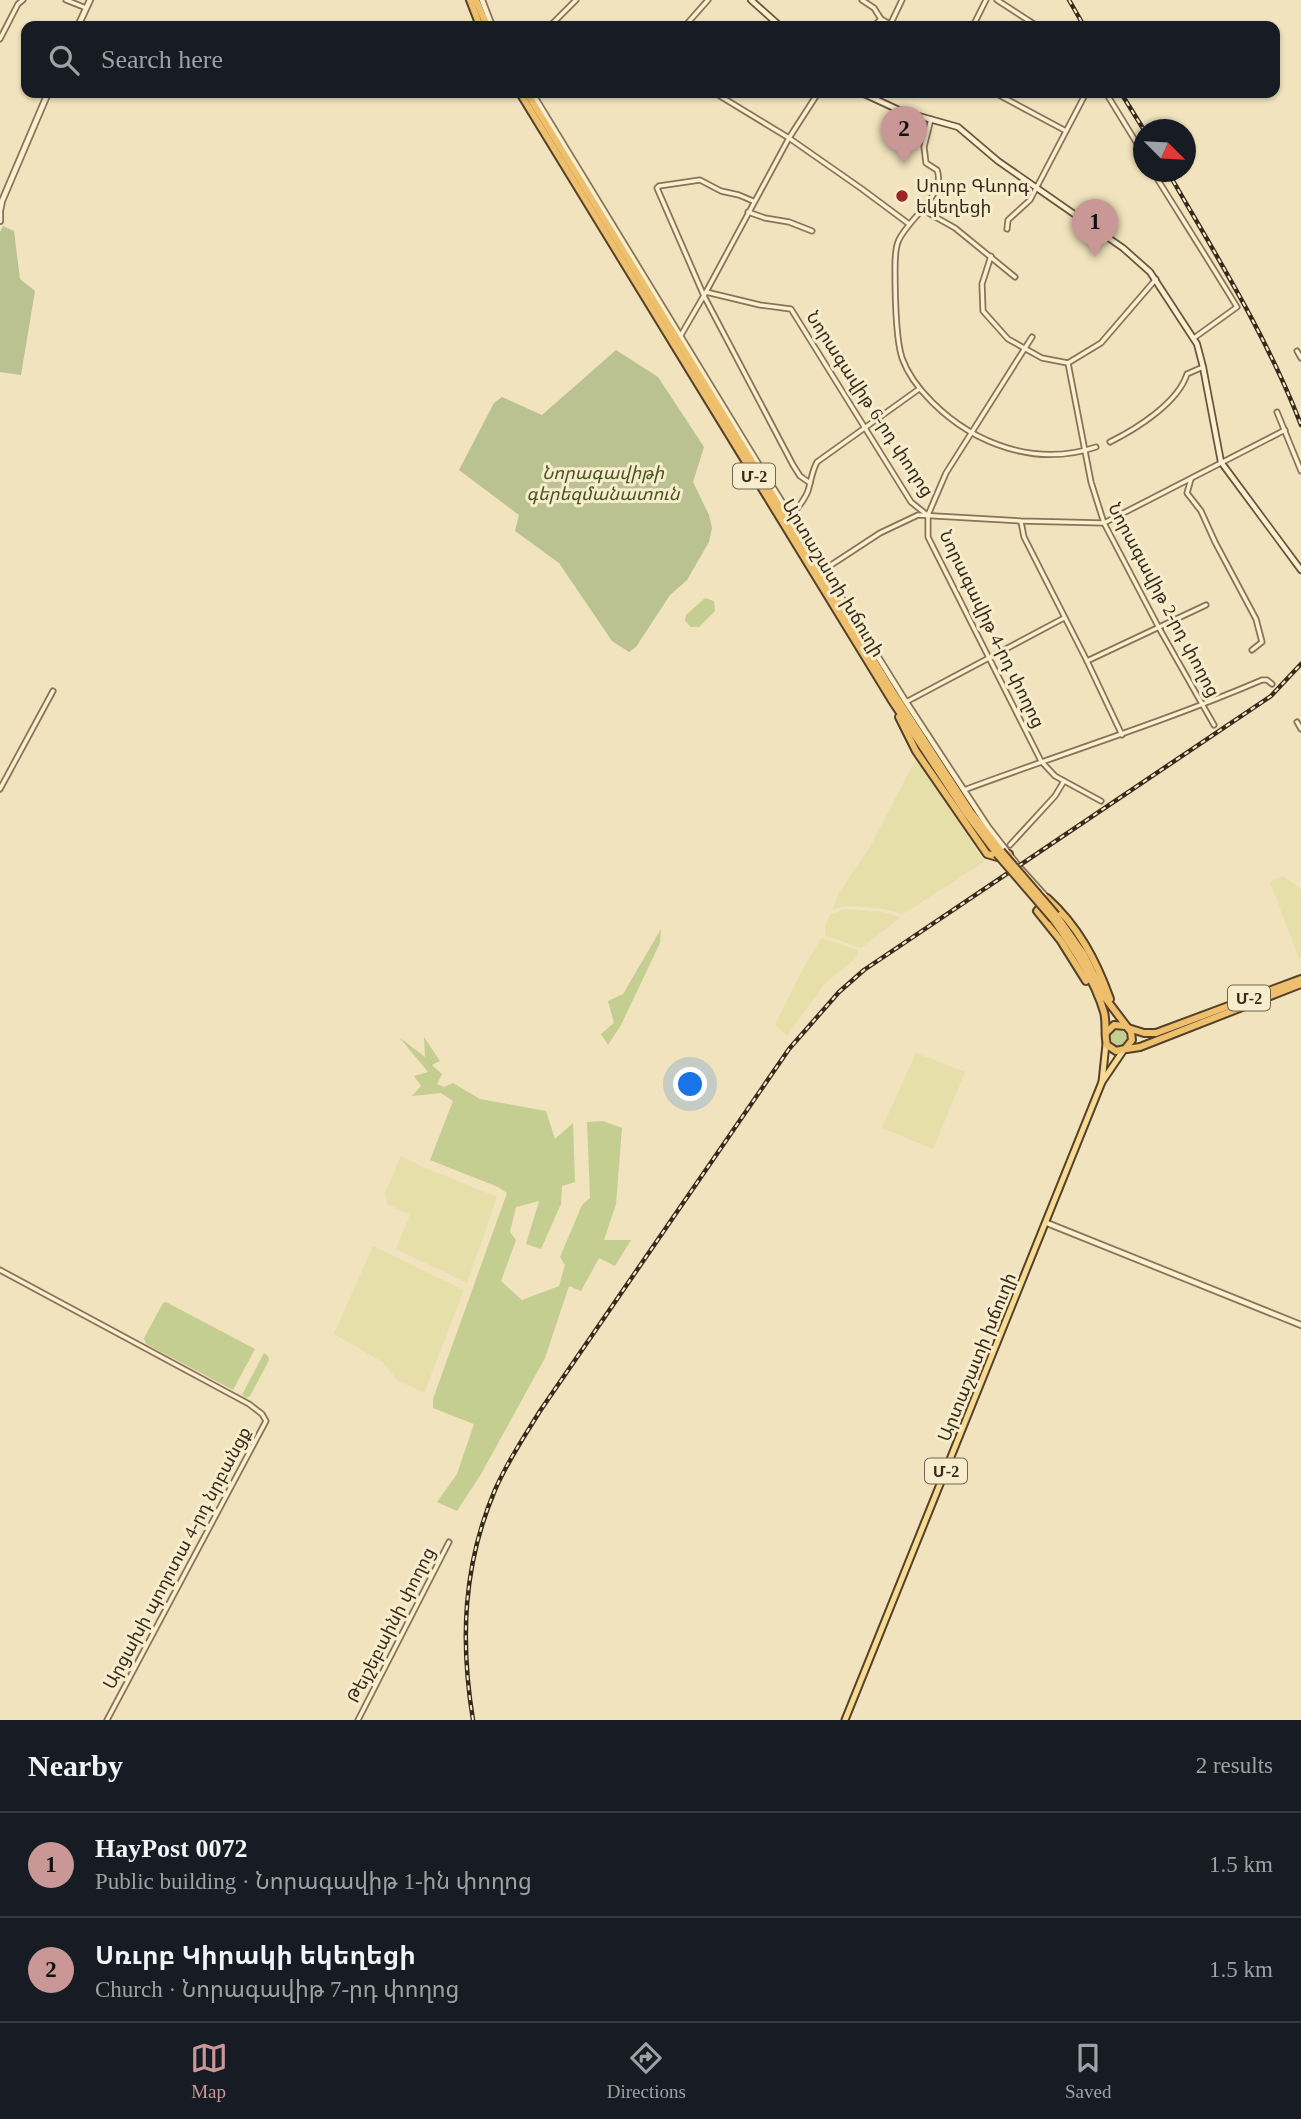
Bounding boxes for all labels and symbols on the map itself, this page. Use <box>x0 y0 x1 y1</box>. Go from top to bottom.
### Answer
pin: 2 <box>881 106 927 164</box>
north arrow <box>1133 119 1196 182</box>
place label: Սուրբ Գևորգ եկեղեցի <box>916 176 1030 217</box>
marker: Սուրբ Գևորգ եկեղեցի <box>894 188 910 204</box>
pin: 1 <box>1072 199 1118 257</box>
street label: Նորագավիթ 6-րդ փողոց <box>803 308 937 500</box>
park label: Նորագավիթի գերեզմանատուն <box>526 463 681 505</box>
road number: Մ-2 <box>733 463 775 489</box>
street label: Արտաշատի խճուղի <box>778 496 888 660</box>
street label: Նորագավիթ 2-րդ փողոց <box>1104 499 1224 701</box>
street label: Նորագավիթ 4-րդ փողոց <box>935 527 1049 731</box>
road number: Մ-2 <box>1228 986 1270 1010</box>
your location <box>673 1067 707 1101</box>
street label: Արտաշատի խճուղի <box>934 1270 1020 1444</box>
street label: Արցախի պողոտա 4-րդ նրբանցք <box>99 1424 255 1692</box>
road number: Մ-2 <box>925 1458 967 1484</box>
street label: Թեյշեբաինի փողոց <box>343 1544 439 1706</box>

